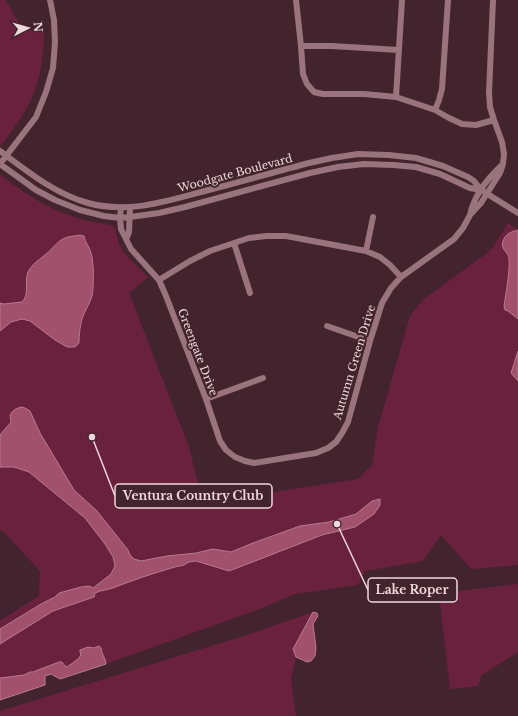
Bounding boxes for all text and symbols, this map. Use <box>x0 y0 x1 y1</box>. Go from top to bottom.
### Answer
north arrow <box>8 8 48 48</box>
text: N <box>30 21 46 33</box>
street label: Woodgate Boulevard <box>175 151 294 195</box>
street label: Autumn Green Drive <box>330 303 378 422</box>
street label: Greengate Drive <box>175 306 221 398</box>
callout: Ventura Country Club <box>115 484 272 508</box>
text: Ventura Country Club <box>122 488 263 503</box>
callout: Lake Roper <box>368 578 457 602</box>
text: Lake Roper <box>376 582 448 597</box>

